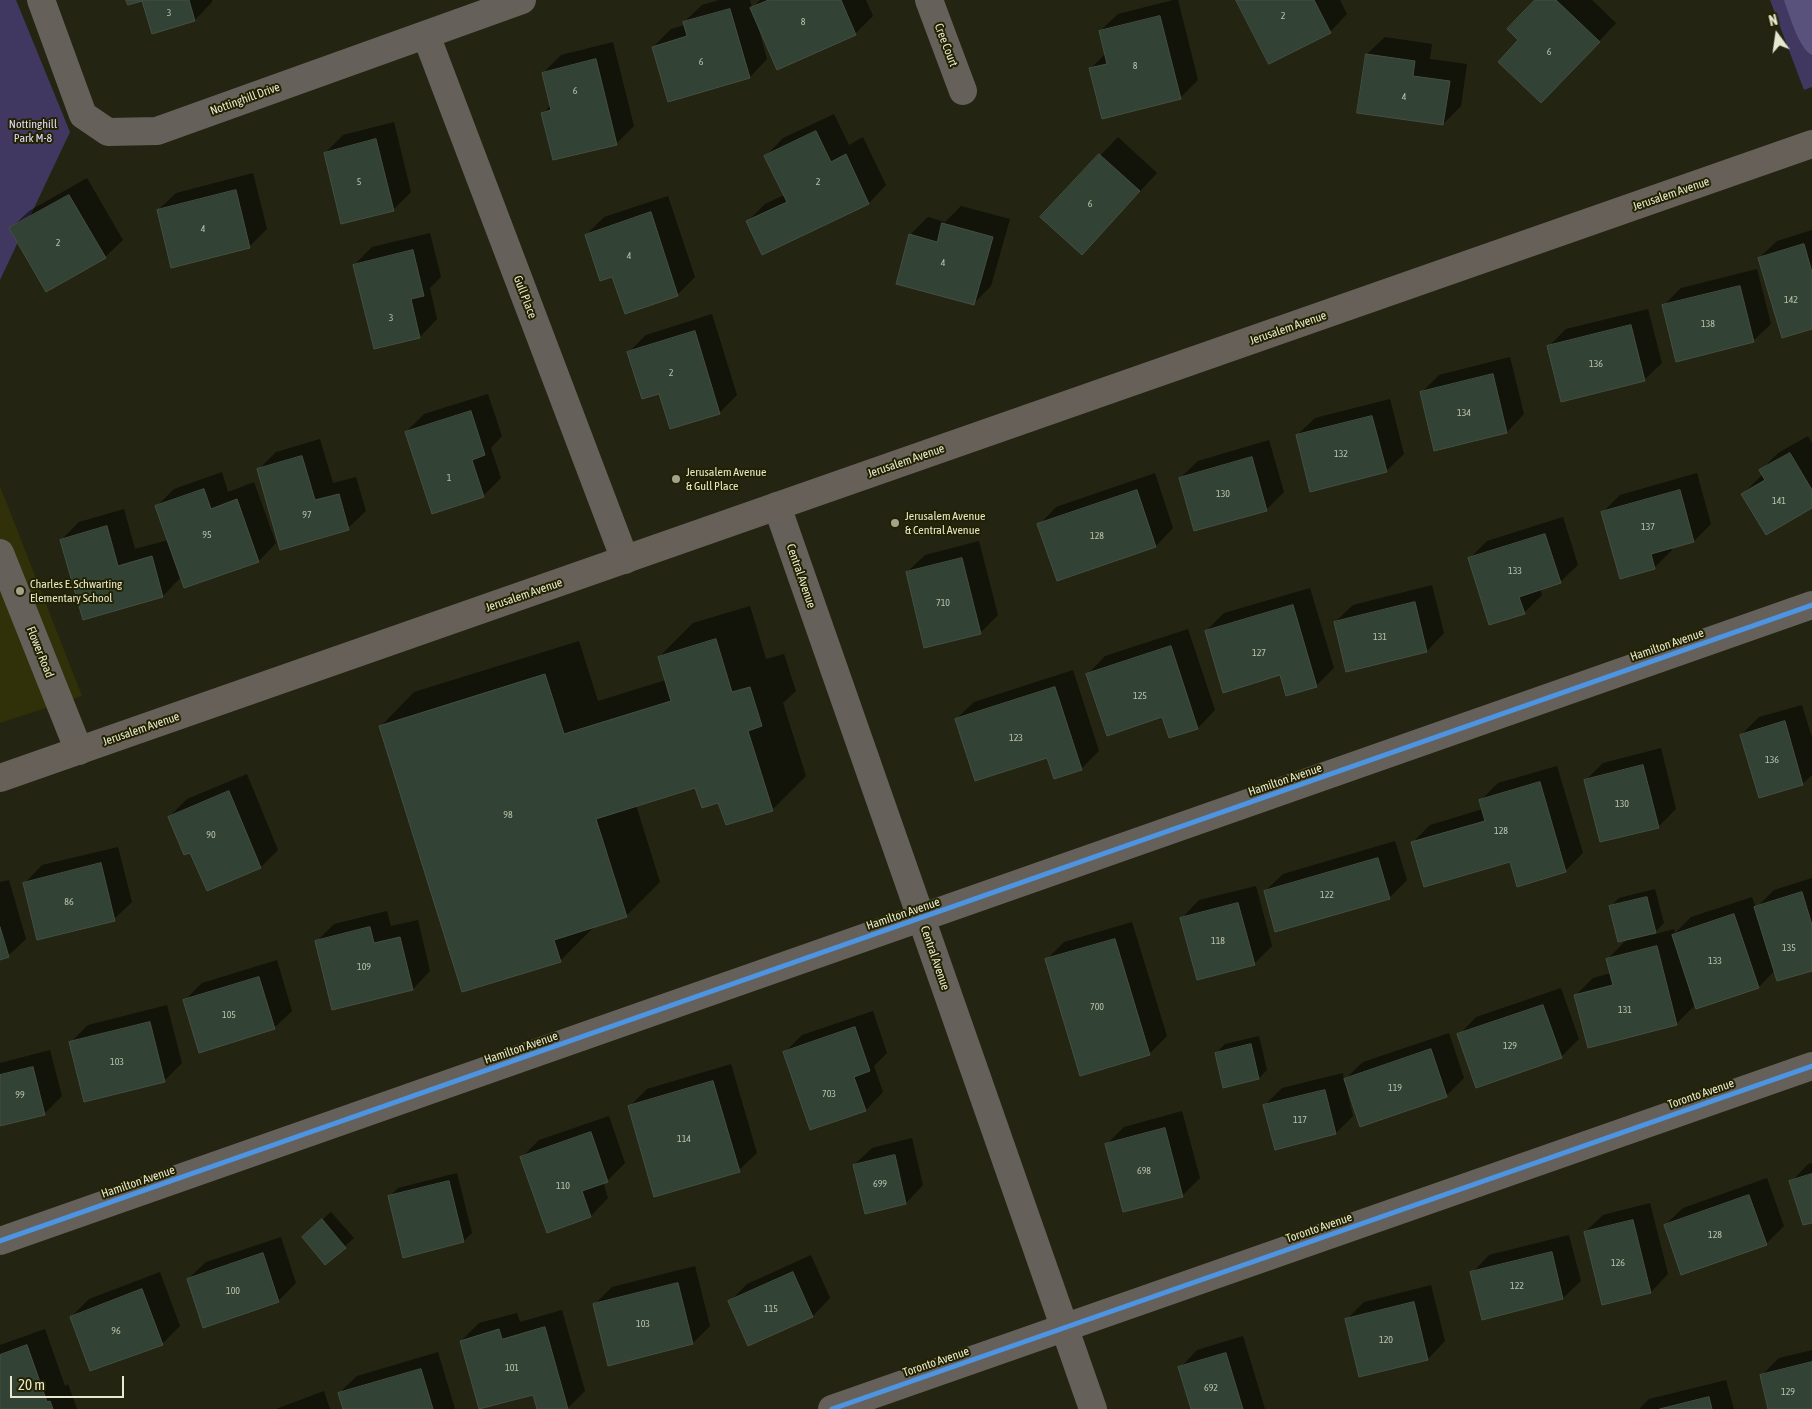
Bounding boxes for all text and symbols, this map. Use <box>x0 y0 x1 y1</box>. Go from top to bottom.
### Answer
house number: 3 <box>167 7 171 19</box>
house number: 2 <box>1281 10 1285 22</box>
north arrow <box>1752 10 1802 60</box>
text: N <box>1767 12 1779 29</box>
house number: 8 <box>801 16 805 28</box>
street label: Cree Court <box>931 21 961 69</box>
house number: 6 <box>1547 46 1551 58</box>
house number: 6 <box>699 56 703 68</box>
house number: 8 <box>1133 60 1137 72</box>
street label: Nottinghill Drive <box>208 80 282 118</box>
house number: 6 <box>573 85 577 97</box>
house number: 4 <box>1402 91 1406 103</box>
park label: Nottinghill Park M-8 <box>9 117 57 145</box>
street label: Jerusalem Avenue <box>1631 174 1711 214</box>
house number: 5 <box>357 176 361 188</box>
house number: 2 <box>816 176 820 188</box>
house number: 6 <box>1088 198 1092 210</box>
house number: 4 <box>201 223 205 235</box>
house number: 2 <box>56 237 60 249</box>
house number: 4 <box>627 250 631 262</box>
house number: 4 <box>941 257 945 269</box>
street label: Gull Place <box>510 274 540 320</box>
house number: 142 <box>1784 294 1798 306</box>
street label: Jerusalem Avenue <box>1248 308 1328 348</box>
house number: 3 <box>389 312 393 324</box>
house number: 138 <box>1701 318 1715 330</box>
house number: 136 <box>1589 358 1603 370</box>
house number: 2 <box>669 367 673 379</box>
house number: 134 <box>1457 407 1471 419</box>
street label: Jerusalem Avenue <box>866 441 946 481</box>
house number: 132 <box>1334 448 1348 460</box>
place label: Jerusalem Avenue & Gull Place <box>686 465 766 493</box>
house number: 1 <box>447 472 451 484</box>
marker: Jerusalem Avenue & Gull Place <box>670 473 682 485</box>
house number: 130 <box>1216 488 1230 500</box>
house number: 141 <box>1772 495 1786 507</box>
house number: 97 <box>302 509 312 521</box>
place label: Jerusalem Avenue & Central Avenue <box>905 509 985 537</box>
marker: Jerusalem Avenue & Central Avenue <box>889 517 901 529</box>
house number: 137 <box>1641 521 1655 533</box>
house number: 95 <box>202 529 212 541</box>
house number: 128 <box>1090 530 1104 542</box>
street label: Central Avenue <box>783 542 819 610</box>
house number: 133 <box>1508 565 1522 577</box>
street label: Jerusalem Avenue <box>484 575 564 615</box>
place label: Charles E. Schwarting Elementary School <box>30 577 122 605</box>
marker: Charles E. Schwarting Elementary School <box>14 585 26 597</box>
house number: 710 <box>936 597 950 609</box>
street label: Flower Road <box>23 624 57 680</box>
street label: Hamilton Avenue <box>1628 626 1706 664</box>
house number: 131 <box>1373 631 1387 643</box>
house number: 127 <box>1252 647 1266 659</box>
house number: 125 <box>1133 690 1147 702</box>
street label: Jerusalem Avenue <box>101 709 181 749</box>
house number: 123 <box>1009 732 1023 744</box>
house number: 136 <box>1765 754 1779 766</box>
street label: Hamilton Avenue <box>1246 761 1324 799</box>
house number: 130 <box>1615 798 1629 810</box>
house number: 98 <box>503 809 513 821</box>
house number: 128 <box>1494 825 1508 837</box>
house number: 90 <box>206 829 216 841</box>
house number: 122 <box>1320 889 1334 901</box>
street label: Hamilton Avenue <box>864 895 942 933</box>
house number: 86 <box>64 896 74 908</box>
street label: Central Avenue <box>917 924 953 992</box>
house number: 118 <box>1211 935 1225 947</box>
house number: 135 <box>1782 942 1796 954</box>
house number: 133 <box>1708 955 1722 967</box>
house number: 109 <box>357 961 371 973</box>
house number: 700 <box>1090 1001 1104 1013</box>
house number: 131 <box>1618 1004 1632 1016</box>
house number: 105 <box>222 1009 236 1021</box>
street label: Hamilton Avenue <box>482 1029 560 1067</box>
house number: 129 <box>1503 1040 1517 1052</box>
house number: 103 <box>110 1056 124 1068</box>
street label: Toronto Avenue <box>1666 1076 1736 1112</box>
house number: 119 <box>1388 1082 1402 1094</box>
house number: 703 <box>822 1088 836 1100</box>
house number: 99 <box>15 1089 25 1101</box>
house number: 117 <box>1293 1114 1307 1126</box>
house number: 114 <box>677 1133 691 1145</box>
street label: Hamilton Avenue <box>99 1163 177 1201</box>
house number: 698 <box>1137 1165 1151 1177</box>
house number: 699 <box>873 1178 887 1190</box>
house number: 110 <box>556 1180 570 1192</box>
street label: Toronto Avenue <box>1284 1210 1354 1246</box>
house number: 128 <box>1708 1229 1722 1241</box>
house number: 126 <box>1611 1257 1625 1269</box>
house number: 122 <box>1510 1280 1524 1292</box>
house number: 100 <box>226 1285 240 1297</box>
house number: 115 <box>764 1303 778 1315</box>
house number: 103 <box>636 1318 650 1330</box>
house number: 96 <box>111 1325 121 1337</box>
house number: 120 <box>1379 1334 1393 1346</box>
street label: Toronto Avenue <box>901 1344 971 1380</box>
house number: 101 <box>505 1362 519 1374</box>
scale bar <box>12 1366 126 1398</box>
text: 20 m <box>18 1376 45 1393</box>
house number: 692 <box>1204 1382 1218 1394</box>
house number: 129 <box>1781 1386 1795 1398</box>

